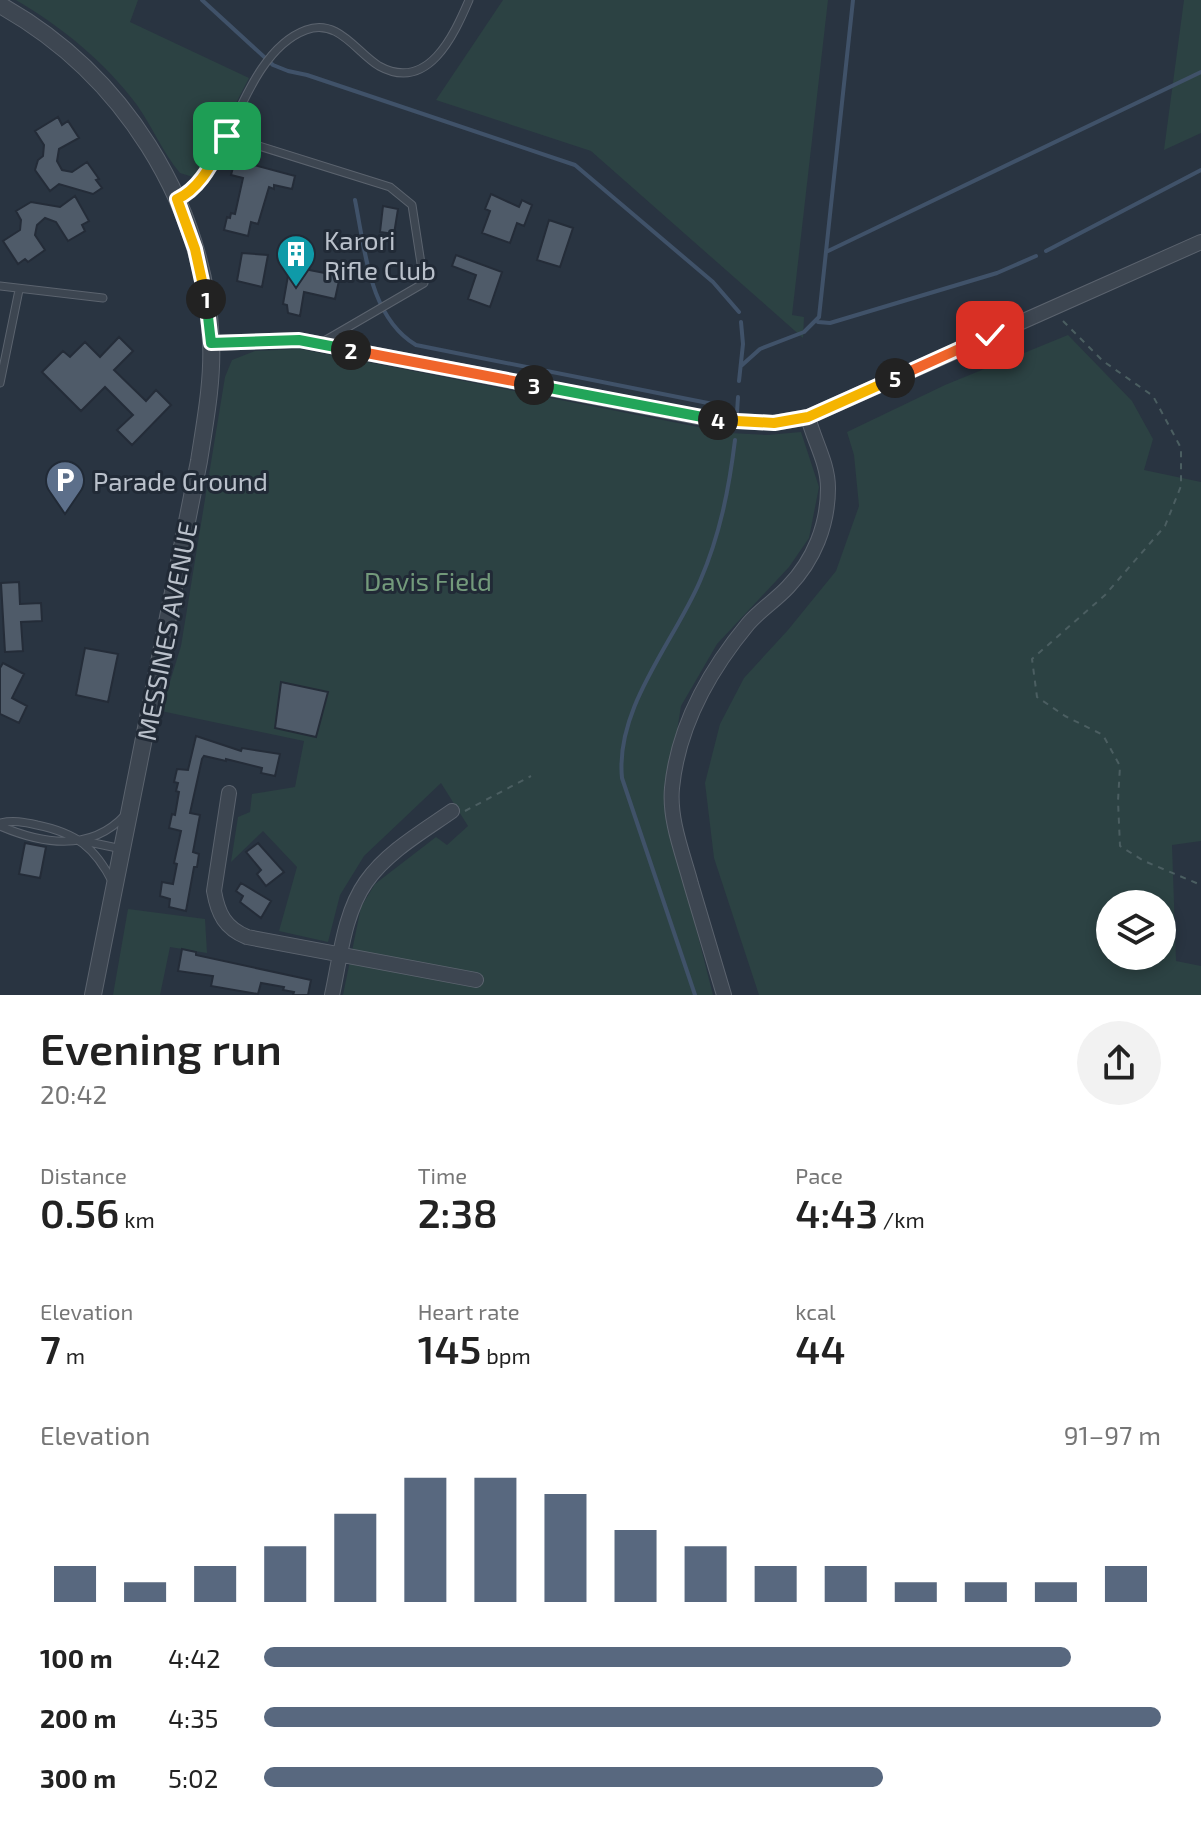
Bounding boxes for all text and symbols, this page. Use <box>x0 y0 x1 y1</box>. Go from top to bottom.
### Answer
pin <box>193 102 261 170</box>
icon: arrive <box>205 114 249 158</box>
place label: Karori Rifle Club <box>324 224 436 285</box>
building icon: Karori Rifle Club <box>275 233 317 288</box>
pin: 1 <box>186 279 226 319</box>
text: 1 <box>201 286 211 312</box>
pin <box>956 301 1024 369</box>
icon: check <box>968 313 1012 357</box>
pin: 2 <box>331 330 371 370</box>
text: 2 <box>345 337 357 363</box>
pin: 5 <box>875 358 915 398</box>
pin: 3 <box>514 365 554 405</box>
text: 5 <box>889 365 901 391</box>
text: 3 <box>528 372 540 398</box>
pin: 4 <box>698 400 738 440</box>
text: 4 <box>711 407 725 433</box>
parking icon: Parade Ground <box>44 459 86 514</box>
place label: Parade Ground <box>93 465 268 496</box>
street label: MESSINES AVENUE <box>130 519 202 743</box>
park label: Davis Field <box>364 565 492 596</box>
map controls <box>1096 890 1176 970</box>
button: layers <box>1096 890 1176 970</box>
text: Evening run <box>40 1021 282 1074</box>
button: share <box>1077 1021 1161 1105</box>
text: 20:42 <box>40 1078 107 1109</box>
text: Distance <box>40 1162 127 1188</box>
text: Time <box>418 1162 467 1188</box>
text: Pace <box>795 1162 843 1188</box>
text: 0.56 <box>40 1188 119 1236</box>
text: 2:38 <box>418 1188 498 1236</box>
text: 4:43 <box>795 1188 878 1236</box>
text: km <box>119 1206 155 1232</box>
text: /km <box>878 1206 925 1232</box>
text: Elevation <box>40 1298 133 1324</box>
text: Heart rate <box>418 1298 519 1324</box>
text: kcal <box>795 1298 836 1324</box>
text: 7 <box>40 1324 61 1372</box>
text: 145 <box>418 1324 481 1372</box>
text: 44 <box>795 1324 846 1372</box>
text: m <box>61 1342 85 1368</box>
text: bpm <box>481 1342 531 1368</box>
text: Elevation <box>40 1419 150 1450</box>
text: 91–97 m <box>1064 1419 1161 1450</box>
text: 100 m <box>40 1642 113 1673</box>
text: 4:42 <box>168 1642 221 1673</box>
text: 200 m <box>40 1702 116 1733</box>
text: 4:35 <box>168 1702 219 1733</box>
text: 300 m <box>40 1762 116 1793</box>
text: 5:02 <box>168 1762 218 1793</box>

